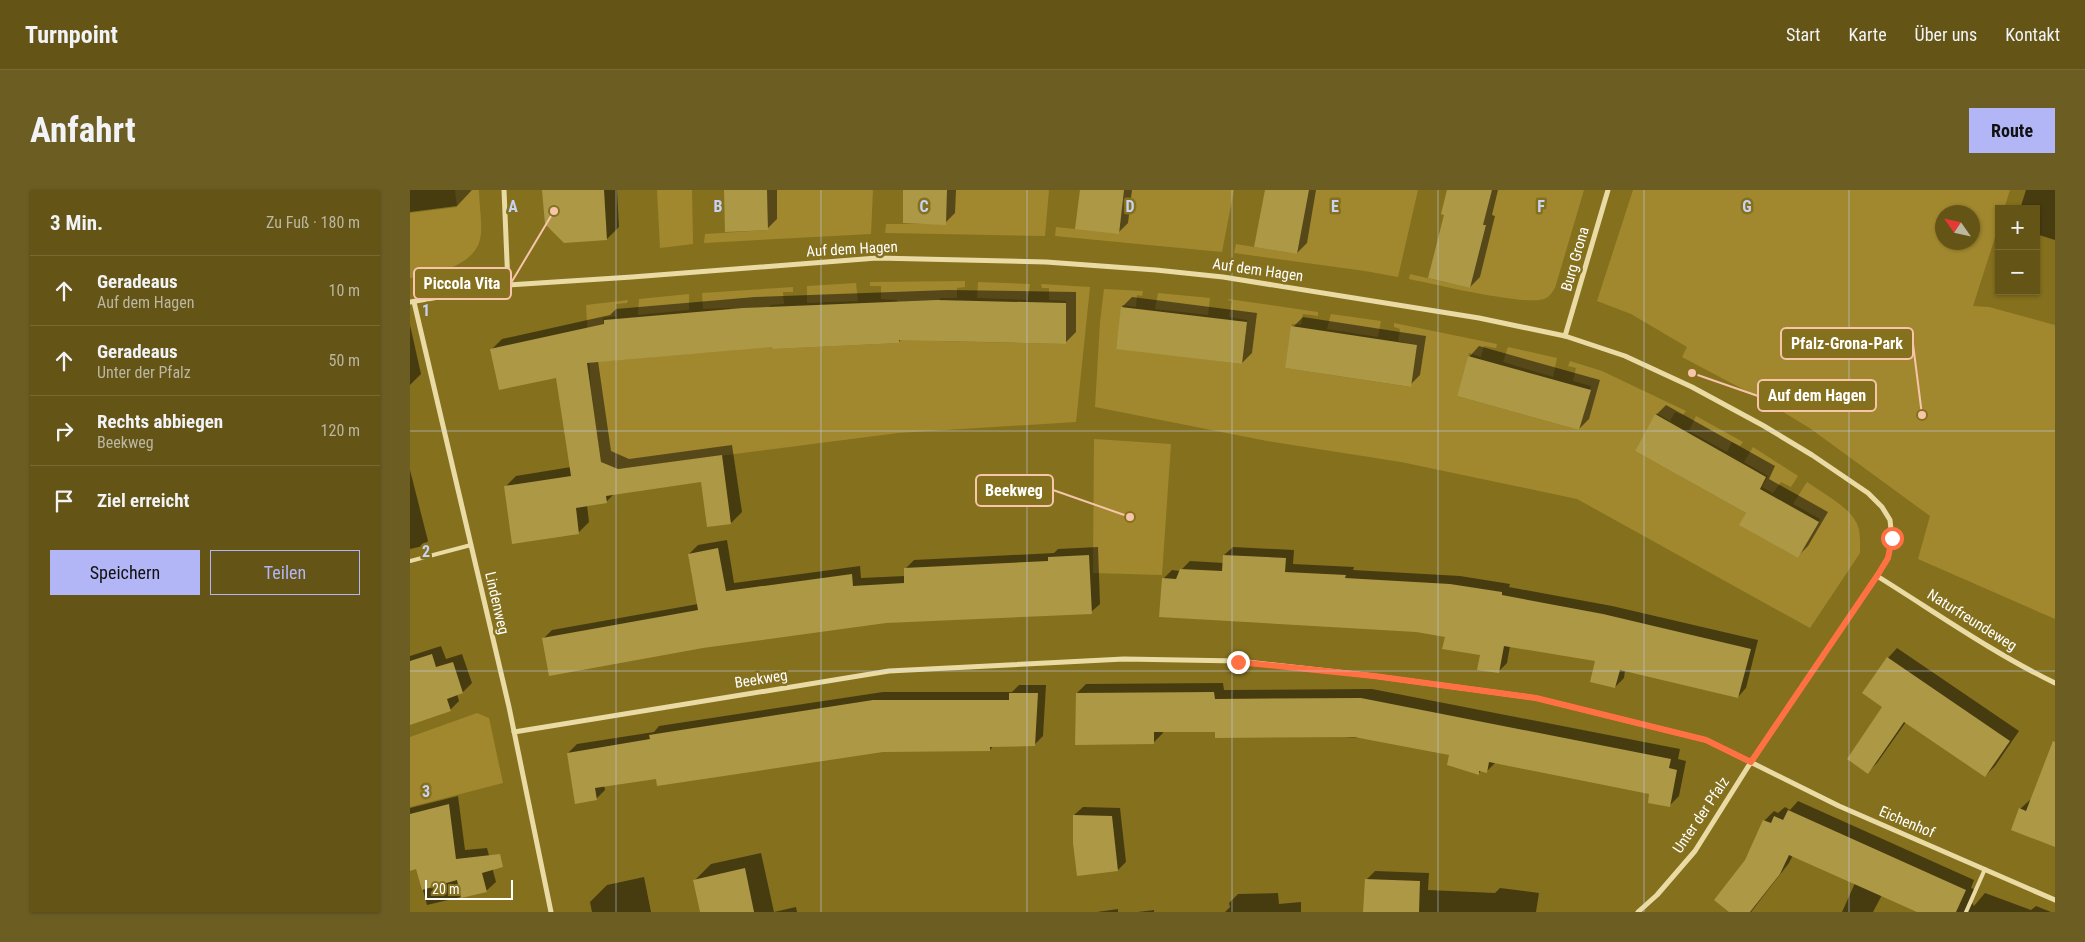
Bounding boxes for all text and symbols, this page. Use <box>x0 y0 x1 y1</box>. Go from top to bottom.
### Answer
text: Turnpoint <box>25 21 118 49</box>
text: Start <box>1786 24 1820 45</box>
text: Karte <box>1848 24 1887 45</box>
text: Über uns <box>1915 24 1977 45</box>
text: Kontakt <box>2005 24 2060 45</box>
button: Route <box>1969 108 2055 153</box>
text: Anfahrt <box>30 110 136 151</box>
text: A <box>508 197 518 216</box>
text: B <box>714 197 723 216</box>
text: C <box>919 197 929 216</box>
text: D <box>1125 197 1135 216</box>
text: E <box>1331 197 1339 216</box>
text: F <box>1537 197 1545 216</box>
text: G <box>1742 197 1752 216</box>
north arrow <box>1935 205 1980 250</box>
map controls <box>1995 205 2040 295</box>
button: + <box>1995 205 2040 250</box>
text: 3 Min. <box>50 211 103 235</box>
text: Zu Fuß · 180 m <box>266 213 360 232</box>
street label: Burg Grona <box>1557 225 1593 293</box>
street label: Auf dem Hagen <box>806 238 898 260</box>
button: − <box>1995 250 2040 295</box>
street label: Auf dem Hagen <box>1211 255 1305 285</box>
callout: Piccola Vita <box>414 268 511 299</box>
text: Geradeaus <box>97 270 178 293</box>
text: Piccola Vita <box>424 274 501 293</box>
icon: ahead <box>50 277 78 305</box>
text: 10 m <box>328 281 360 300</box>
text: Auf dem Hagen <box>97 293 195 312</box>
text: 1 <box>422 301 430 320</box>
callout: Pfalz-Grona-Park <box>1781 328 1913 359</box>
text: Pfalz-Grona-Park <box>1791 334 1903 353</box>
text: Geradeaus <box>97 340 178 363</box>
icon: ahead <box>50 347 78 375</box>
text: 50 m <box>328 351 360 370</box>
text: Unter der Pfalz <box>97 363 191 382</box>
callout: Auf dem Hagen <box>1758 380 1876 411</box>
text: Auf dem Hagen <box>1768 386 1866 405</box>
text: Rechts abbiegen <box>97 410 223 433</box>
icon: right <box>50 417 78 445</box>
text: 120 m <box>321 421 360 440</box>
text: Beekweg <box>97 433 154 452</box>
callout: Beekweg <box>976 475 1053 506</box>
text: Beekweg <box>985 481 1043 500</box>
icon: arrive <box>50 487 78 515</box>
text: Ziel erreicht <box>97 489 189 512</box>
route start <box>1881 527 1904 550</box>
text: 2 <box>422 542 430 561</box>
button: Speichern <box>50 550 200 595</box>
button: Teilen <box>210 550 360 595</box>
street label: Lindenweg <box>481 570 513 636</box>
street label: Naturfreundeweg <box>1924 585 2020 655</box>
route end <box>1227 651 1250 674</box>
street label: Beekweg <box>733 666 789 692</box>
street label: Unter der Pfalz <box>1669 774 1733 856</box>
text: 3 <box>422 782 430 801</box>
street label: Eichenhof <box>1876 802 1938 842</box>
scale bar <box>425 877 512 900</box>
text: 20 m <box>432 881 460 897</box>

